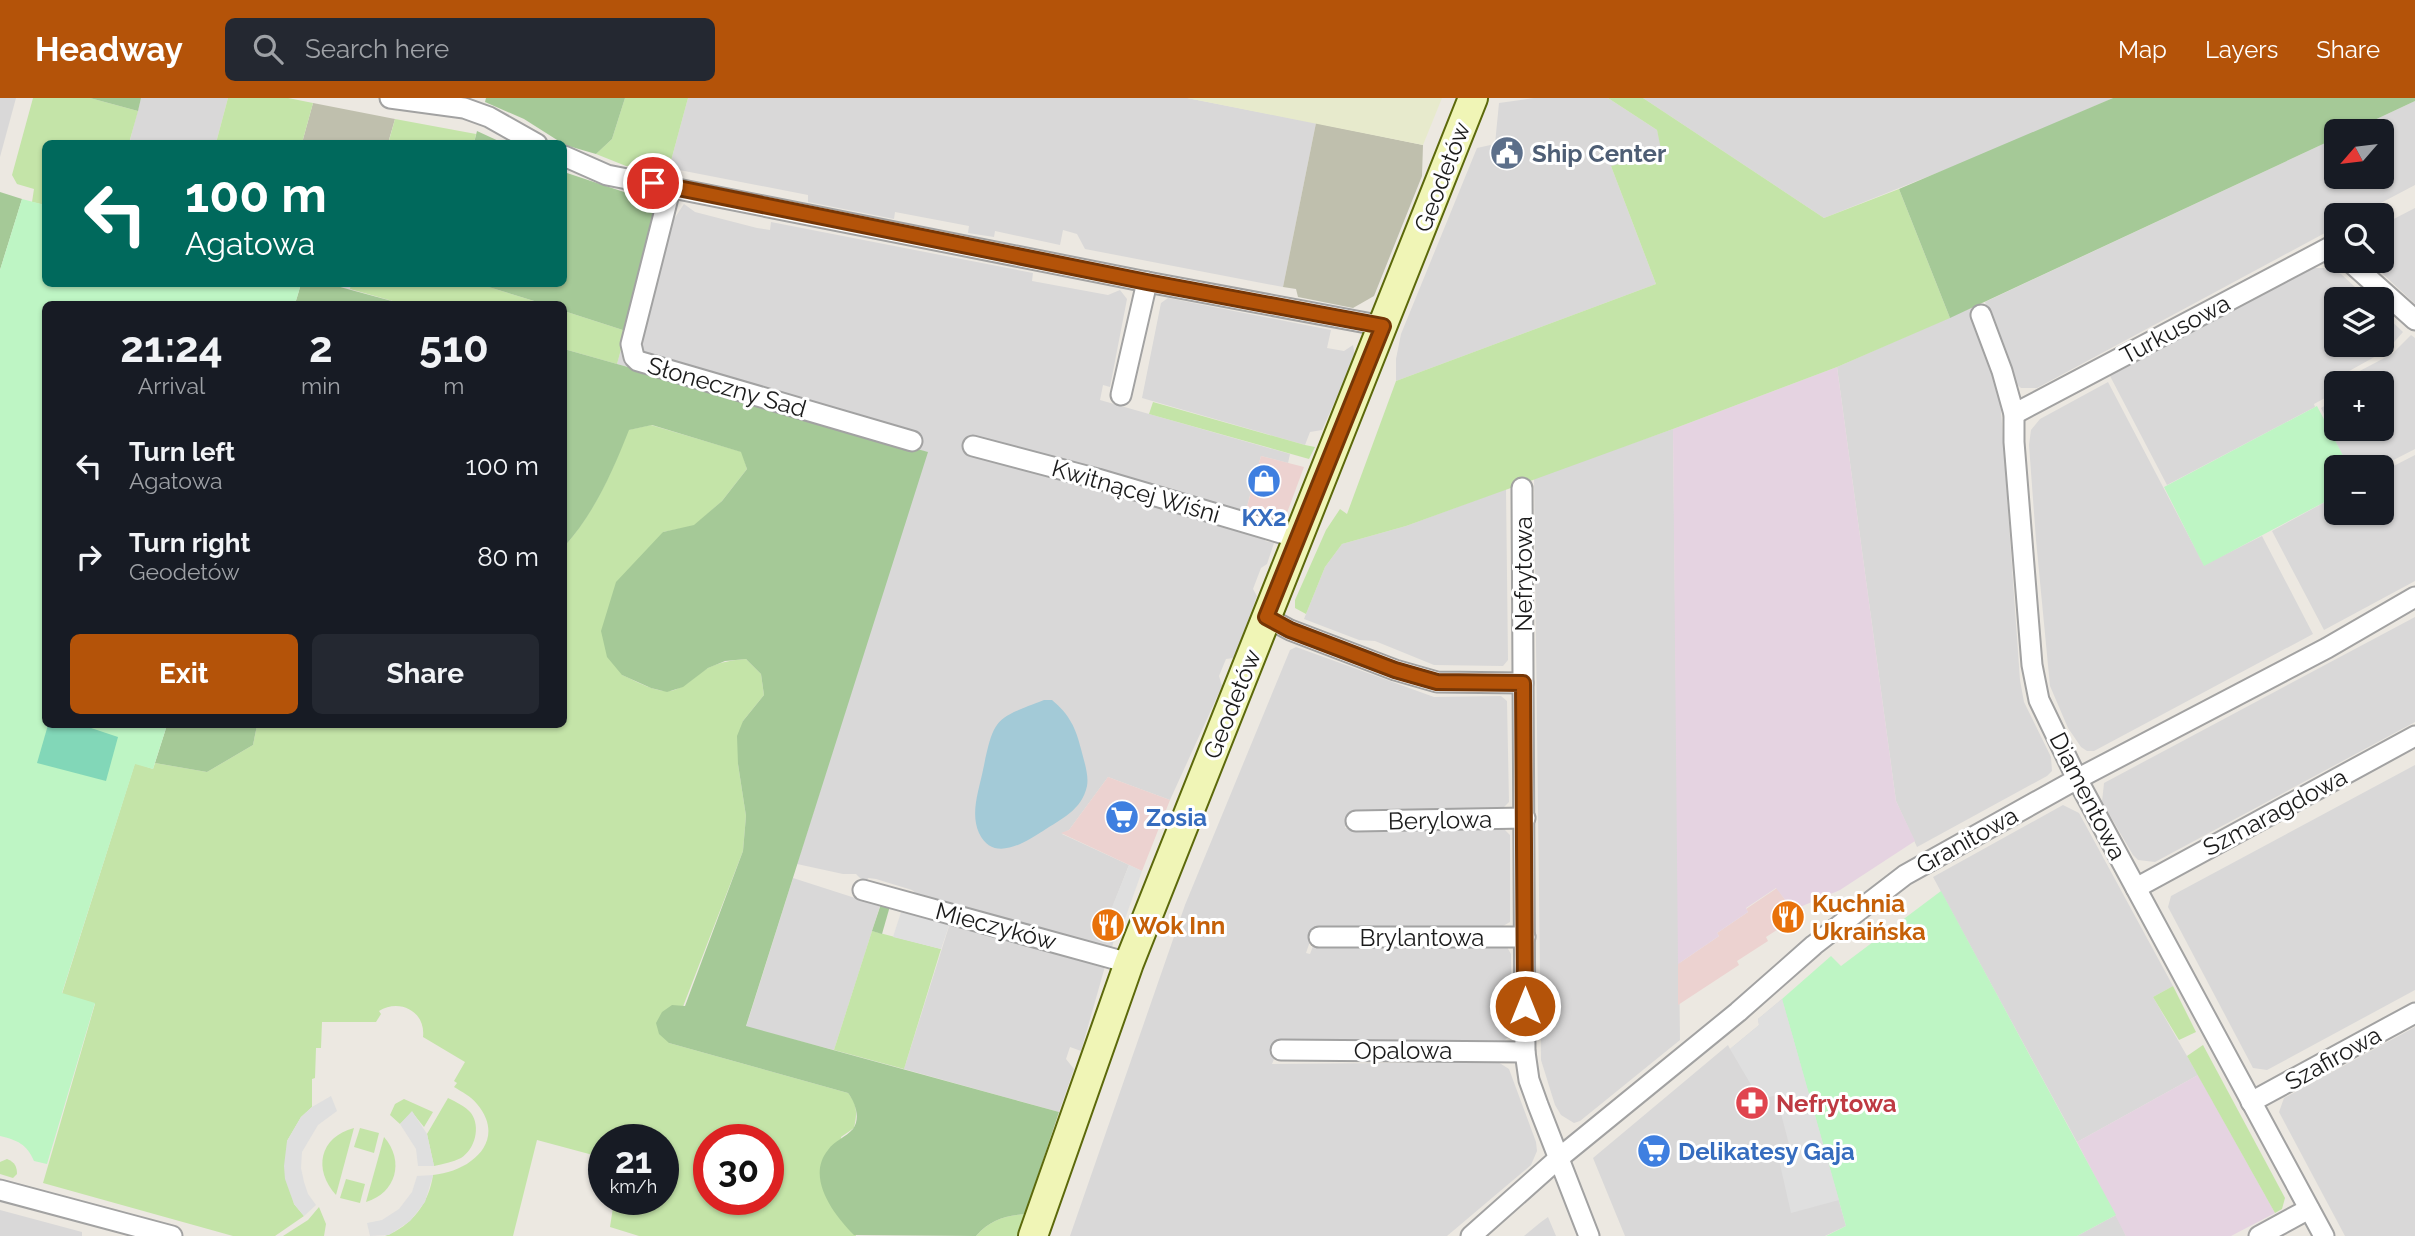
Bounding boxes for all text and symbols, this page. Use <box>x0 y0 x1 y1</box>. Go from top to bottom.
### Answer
search box <box>225 18 715 81</box>
text: Headway <box>35 30 183 69</box>
icon: search <box>249 30 287 68</box>
text: Search here <box>305 34 449 64</box>
text: Map <box>2118 35 2167 64</box>
text: Layers <box>2205 35 2278 64</box>
text: Share <box>2316 35 2380 64</box>
street label: Geodetów <box>1408 117 1476 236</box>
north arrow <box>2324 119 2394 189</box>
map controls <box>2324 119 2394 525</box>
public building icon: Ship Center <box>1488 134 1526 172</box>
place label: Ship Center <box>1532 139 1666 168</box>
pin <box>623 153 683 213</box>
icon: arrive <box>634 164 672 202</box>
text: 100 m <box>185 166 327 223</box>
icon: left <box>70 168 161 259</box>
button: search <box>2324 203 2394 273</box>
text: Agatowa <box>185 225 315 262</box>
button: layers <box>2324 287 2394 357</box>
street label: Turkusowa <box>2115 288 2235 370</box>
text: 21:24 <box>120 323 223 372</box>
text: 2 <box>309 323 333 372</box>
text: 510 <box>419 323 489 372</box>
street label: Słoneczny Sad <box>644 350 810 424</box>
button: + <box>2324 371 2394 441</box>
text: Arrival <box>138 372 205 399</box>
text: min <box>301 372 341 399</box>
text: m <box>443 372 464 399</box>
text: Turn left <box>129 437 235 467</box>
icon: left <box>70 447 108 485</box>
text: 100 m <box>466 451 539 481</box>
street label: Kwitnącej Wiśni <box>1049 453 1223 529</box>
button: − <box>2324 455 2394 525</box>
shop icon: KX2 <box>1245 462 1283 500</box>
text: Agatowa <box>129 467 223 494</box>
place label: KX2 <box>1241 503 1287 532</box>
street label: Nefrytowa <box>1509 516 1538 632</box>
text: Turn right <box>129 528 250 558</box>
icon: right <box>70 538 108 576</box>
text: 80 m <box>477 542 539 572</box>
text: Geodetów <box>129 558 240 585</box>
button: Exit <box>70 634 298 714</box>
button: Share <box>312 634 539 714</box>
street label: Geodetów <box>1197 645 1267 763</box>
street label: Diamentowa <box>2043 727 2133 865</box>
street label: Szmaragdowa <box>2198 762 2352 862</box>
supermarket icon: Zosia <box>1103 798 1141 836</box>
street label: Granitowa <box>1911 800 2023 880</box>
place label: Zosia <box>1146 803 1207 832</box>
street label: Berylowa <box>1388 805 1492 835</box>
place label: Kuchnia Ukraińska <box>1812 889 1926 946</box>
street label: Mieczyków <box>932 896 1060 956</box>
restaurant icon: Kuchnia Ukraińska <box>1769 898 1807 936</box>
restaurant icon: Wok Inn <box>1089 906 1127 944</box>
place label: Wok Inn <box>1132 911 1225 940</box>
street label: Brylantowa <box>1360 923 1484 952</box>
position arrow <box>1488 969 1562 1043</box>
street label: Szafirowa <box>2280 1020 2386 1096</box>
street label: Opalowa <box>1354 1036 1452 1065</box>
pharmacy icon: Nefrytowa <box>1733 1084 1771 1122</box>
place label: Nefrytowa <box>1776 1089 1897 1118</box>
speed limit sign: 30 <box>693 1124 784 1215</box>
supermarket icon: Delikatesy Gaja <box>1635 1132 1673 1170</box>
place label: Delikatesy Gaja <box>1678 1137 1855 1166</box>
text: 21 <box>615 1140 652 1181</box>
text: km/h <box>610 1176 657 1197</box>

